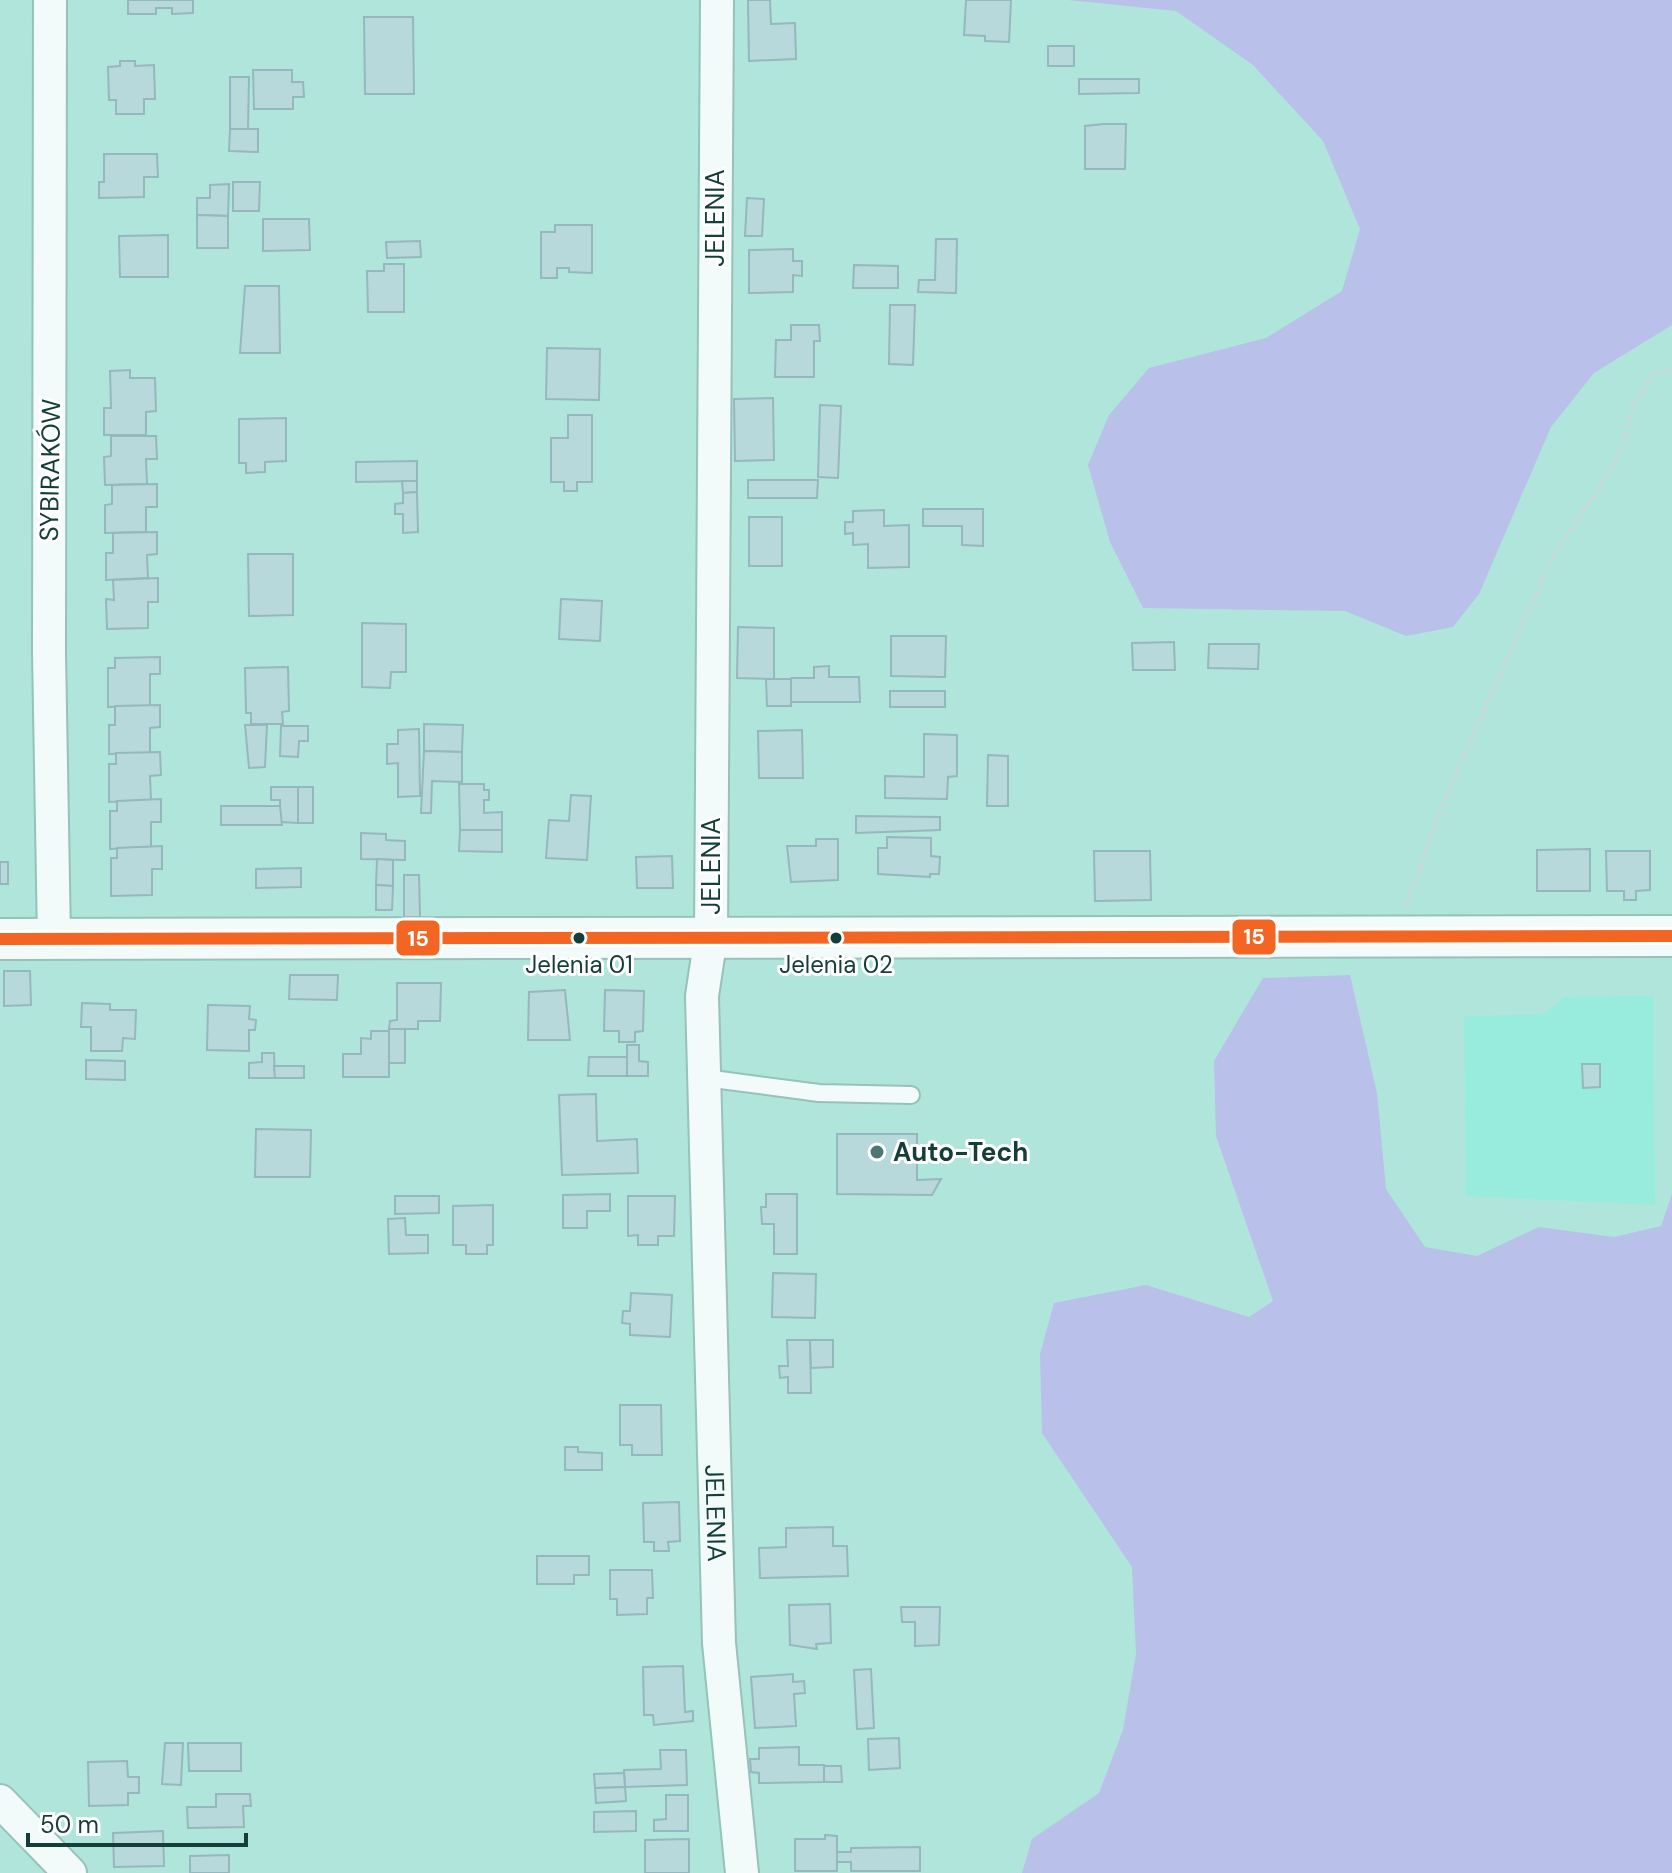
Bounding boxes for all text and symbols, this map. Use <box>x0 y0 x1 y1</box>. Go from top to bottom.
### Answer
street label: JELENIA <box>698 169 732 267</box>
street label: SYBIRAKÓW <box>32 398 68 542</box>
street label: JELENIA <box>694 817 728 915</box>
line badge: 15 <box>1231 918 1277 956</box>
line badge: 15 <box>395 919 441 957</box>
text: 15 <box>1243 922 1265 951</box>
text: 15 <box>407 924 429 953</box>
marker: Jelenia 01 <box>571 930 587 946</box>
marker: Jelenia 02 <box>828 930 844 946</box>
place label: Jelenia 01 <box>525 949 633 980</box>
place label: Jelenia 02 <box>779 949 893 980</box>
place label: Auto-Tech <box>893 1135 1028 1169</box>
marker: Auto-Tech <box>868 1143 886 1161</box>
street label: JELENIA <box>697 1464 734 1562</box>
scale bar <box>28 1797 246 1847</box>
text: 50 m <box>40 1809 99 1840</box>

